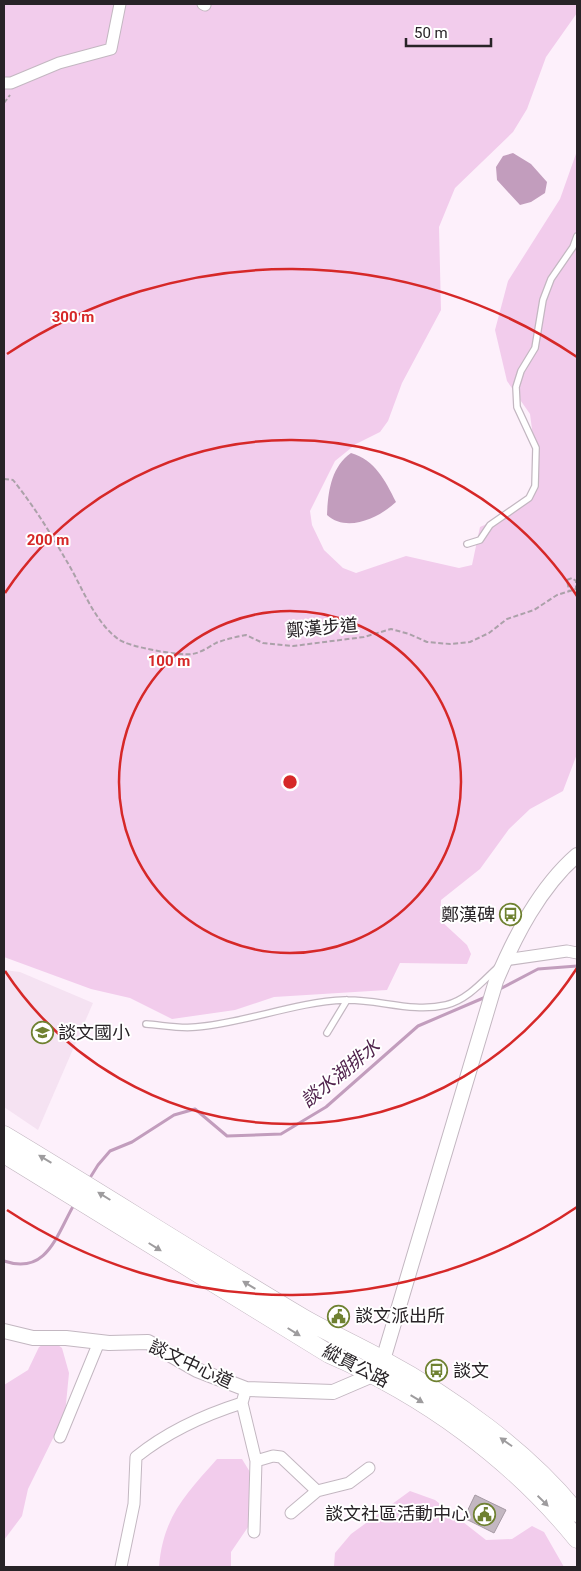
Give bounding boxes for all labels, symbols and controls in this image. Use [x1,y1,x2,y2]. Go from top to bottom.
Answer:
scale bar [406,15,491,47]
text: 50 m [414,24,448,42]
text: 300 m [52,308,94,326]
text: 200 m [27,531,69,549]
street label: 鄭漢步道 [285,614,359,641]
text: 100 m [148,652,190,670]
centre of rings [281,773,299,791]
bus stop icon: 鄭漢碑 [499,903,523,927]
place label: 鄭漢碑 [441,904,495,925]
school or university icon: 談文國小 [30,1021,54,1045]
place label: 談文國小 [58,1022,130,1043]
water label: 談水湖排水 [296,1034,385,1112]
one-way arrow [38,1155,51,1164]
one-way arrow [97,1191,110,1200]
one-way arrow [149,1242,162,1251]
one-way arrow [242,1281,255,1290]
public building icon: 談文派出所 [327,1304,351,1328]
place label: 談文派出所 [355,1305,445,1326]
one-way arrow [287,1328,300,1337]
street label: 談文中心道 [146,1335,236,1392]
street label: 縱貫公路 [319,1340,393,1391]
bus stop icon: 談文 [425,1359,449,1383]
place label: 談文 [453,1360,489,1381]
one-way arrow [410,1394,423,1403]
one-way arrow [499,1437,513,1447]
one-way arrow [537,1495,549,1507]
public building icon: 談文社區活動中心 [473,1502,497,1526]
place label: 談文社區活動中心 [325,1503,469,1524]

